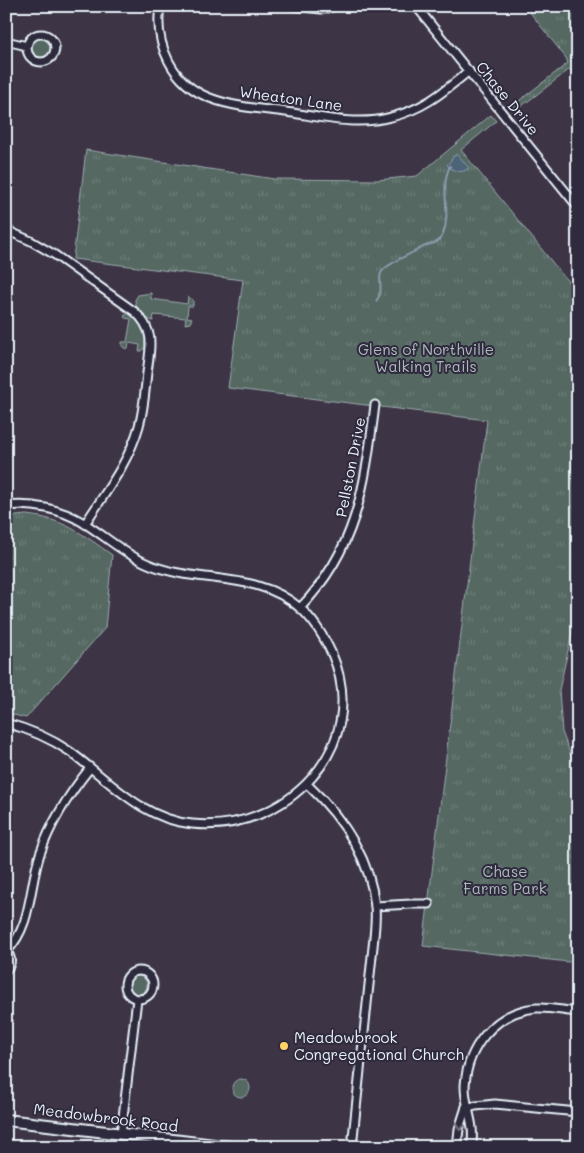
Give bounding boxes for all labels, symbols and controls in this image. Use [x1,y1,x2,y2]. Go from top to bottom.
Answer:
street label: Chase Drive [472,57,544,139]
street label: Wheaton Lane [238,81,344,115]
park label: Glens of Northville Walking Trails [358,339,494,376]
street label: Pellston Drive [330,415,370,519]
park label: Chase Farms Park [463,861,547,898]
place label: Meadowbrook Congregational Church [294,1027,464,1064]
marker: Meadowbrook Congregational Church [278,1040,290,1052]
street label: Meadowbrook Road [33,1098,179,1136]
one-way arrow [456,1122,466,1131]

